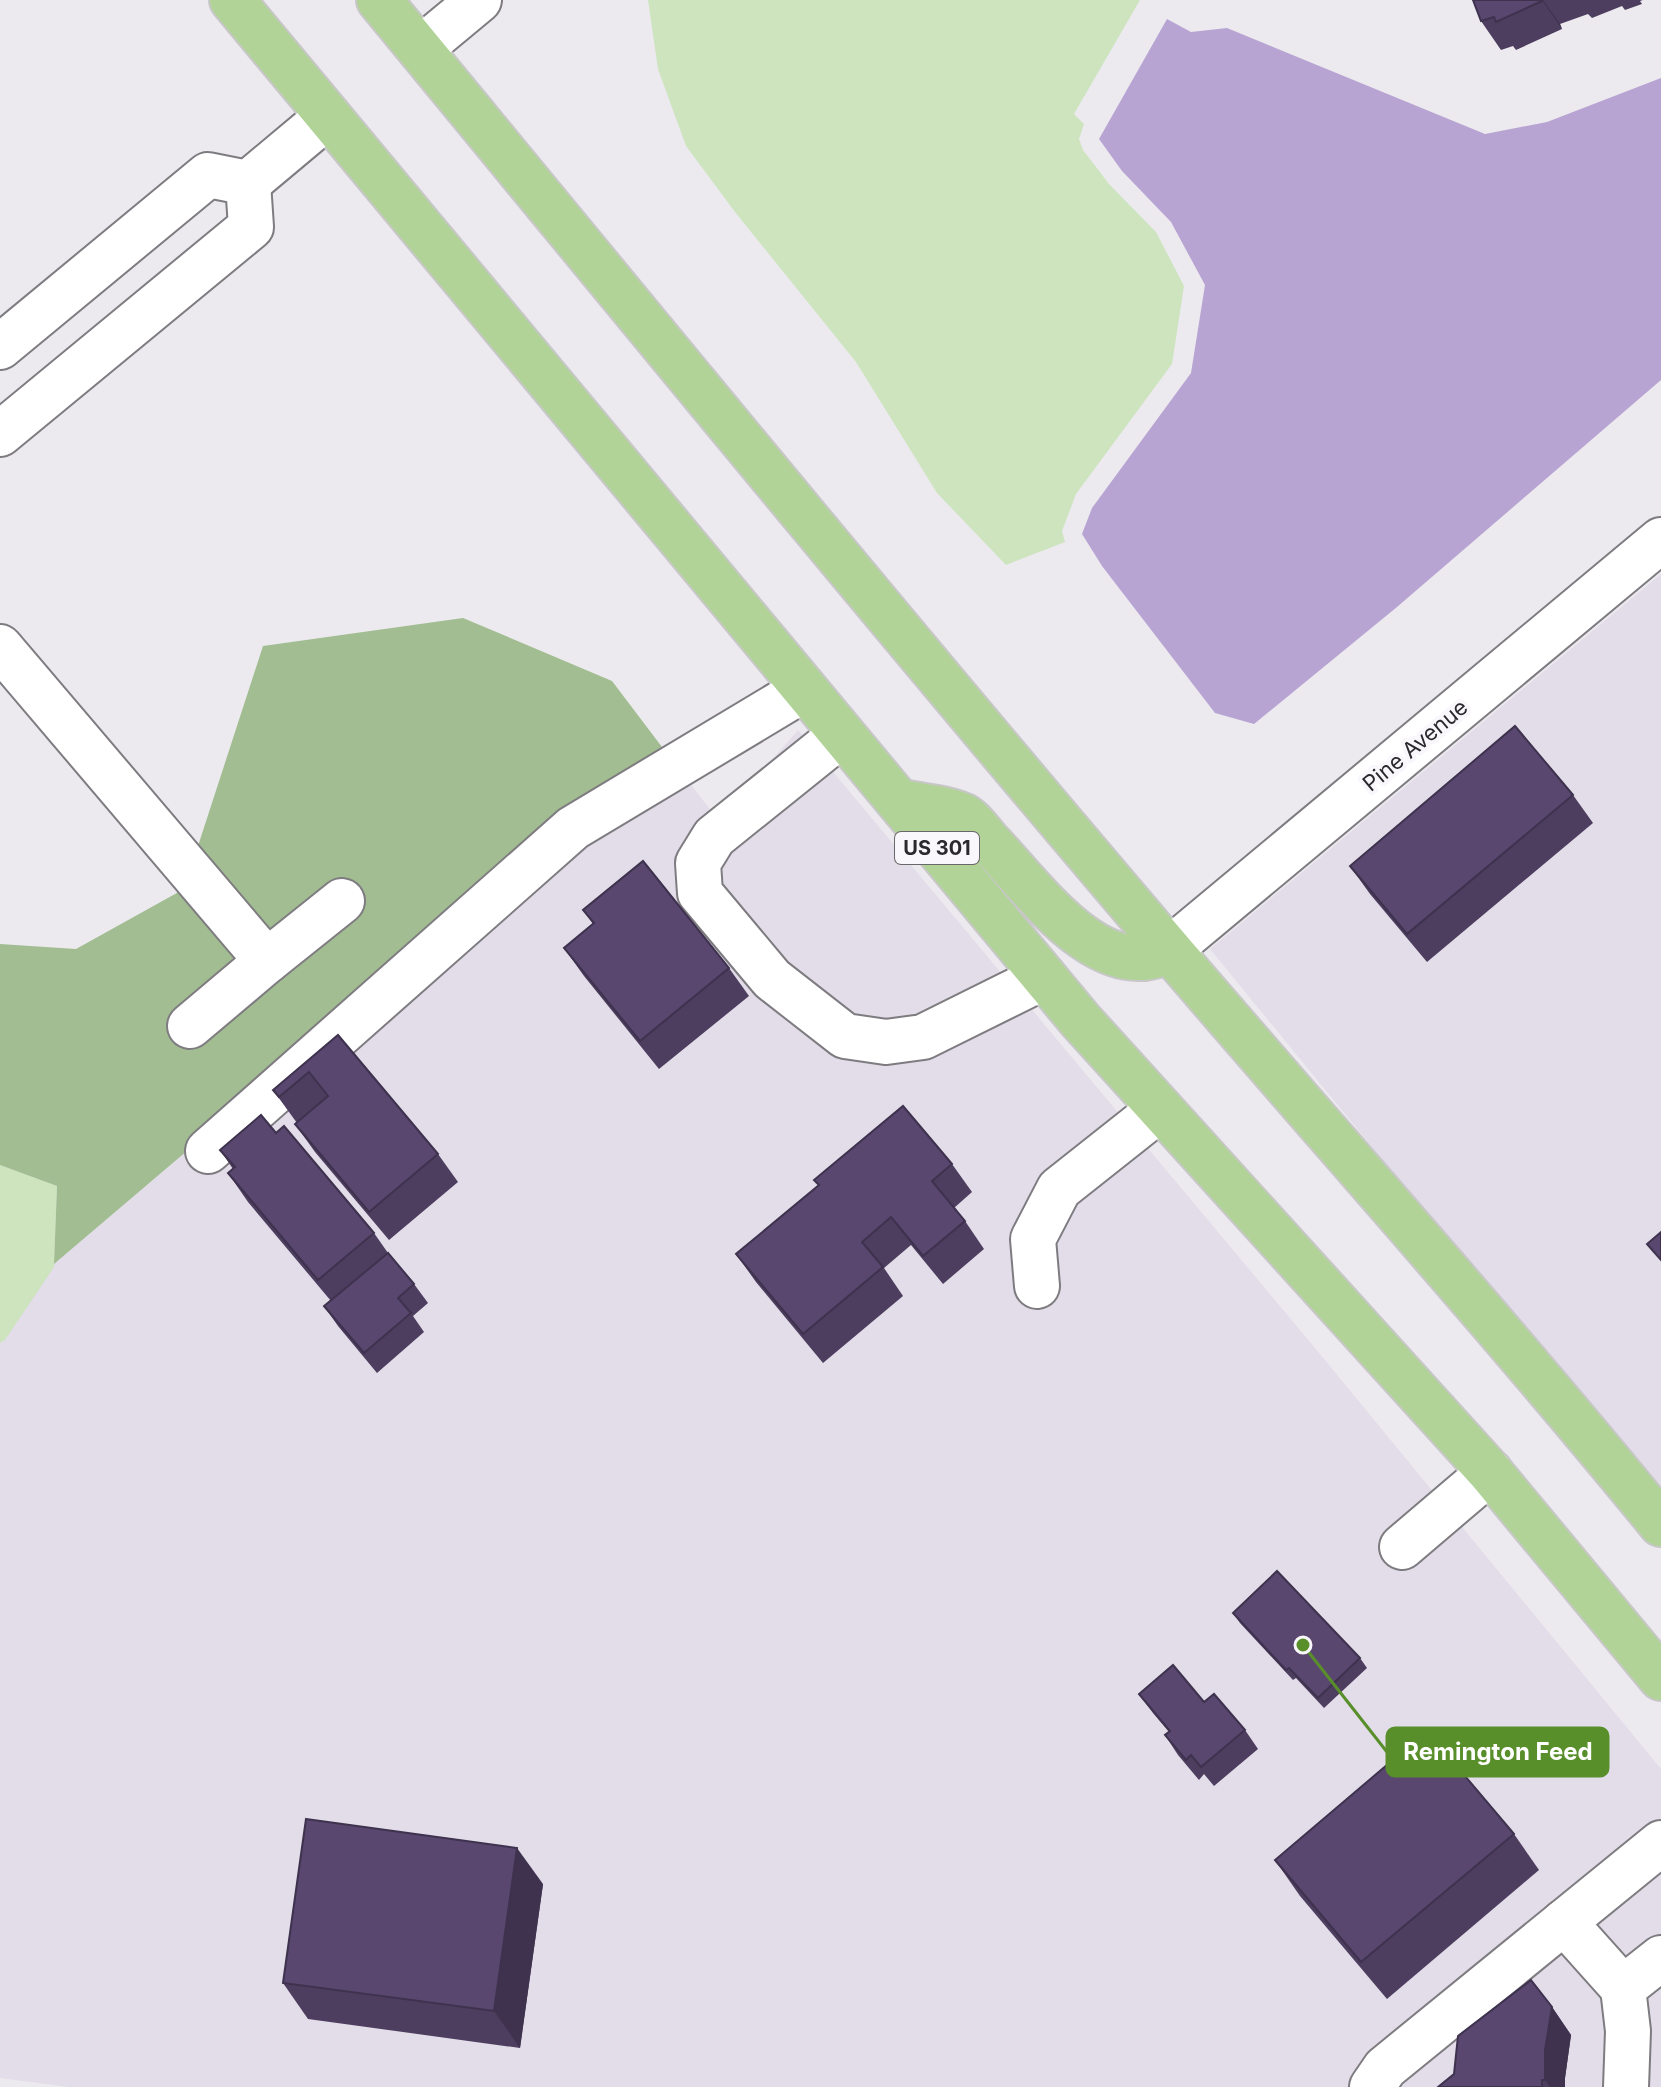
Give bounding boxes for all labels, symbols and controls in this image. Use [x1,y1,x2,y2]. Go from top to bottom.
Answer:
street label: Pine Avenue [1357,694,1473,796]
road number: US 301 [895,832,979,864]
callout: Remington Feed [1387,1728,1608,1776]
text: Remington Feed [1403,1737,1593,1766]

